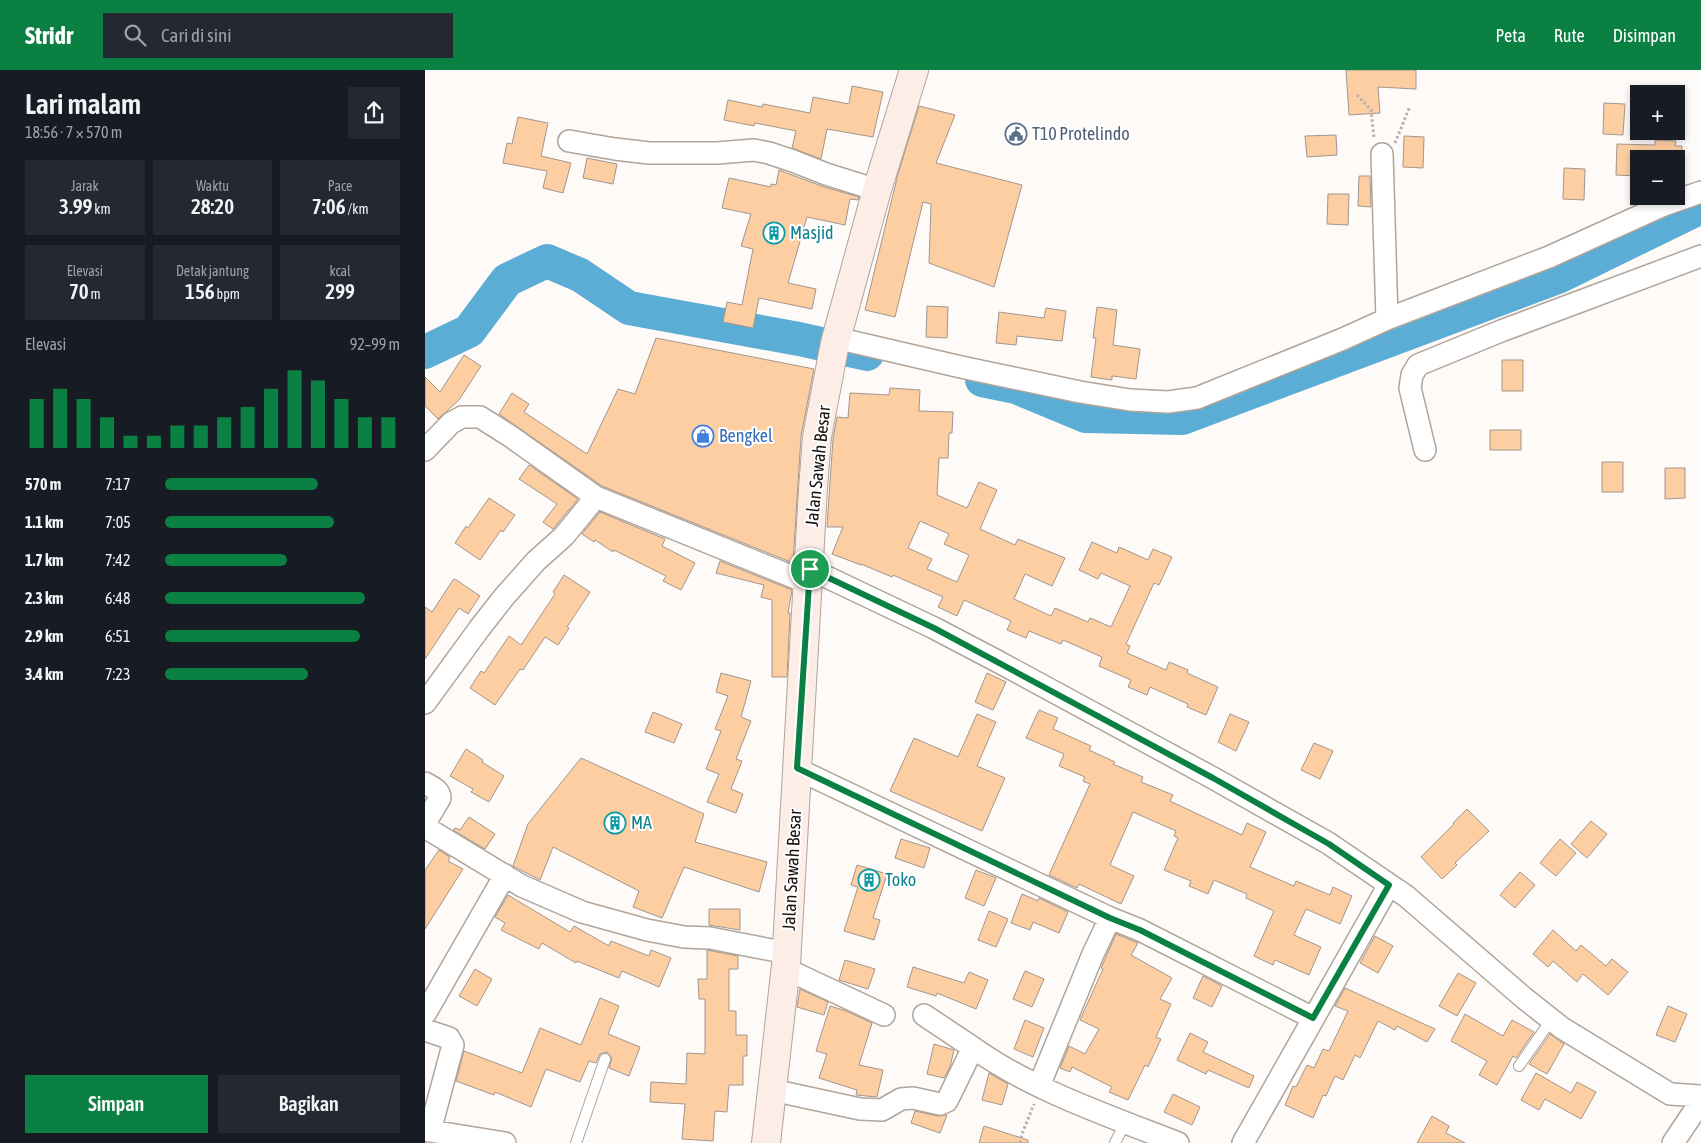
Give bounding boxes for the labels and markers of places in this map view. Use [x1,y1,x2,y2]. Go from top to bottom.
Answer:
public building icon: T10 Protelindo [1004,122,1028,146]
place label: T10 Protelindo [1032,123,1130,144]
building icon: Masjid [762,221,786,245]
place label: Masjid [790,222,834,243]
shop icon: Bengkel [691,424,715,448]
place label: Bengkel [719,425,773,446]
pin [789,548,831,590]
building icon: MA [603,811,627,835]
place label: MA [631,812,652,833]
building icon: Toko [857,868,881,892]
place label: Toko [885,869,916,890]

